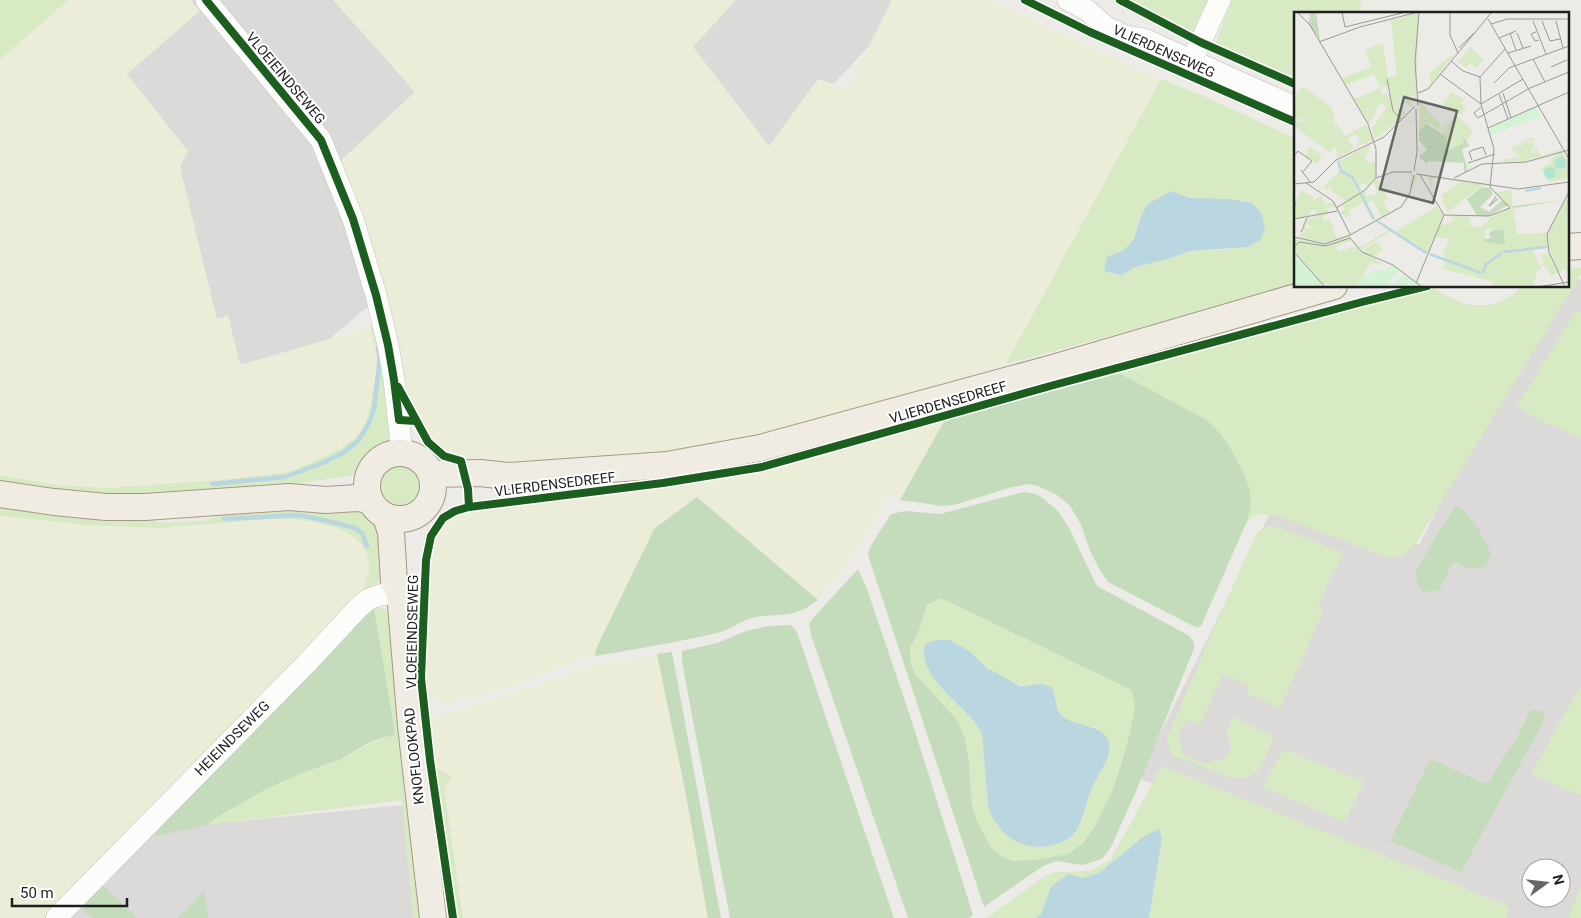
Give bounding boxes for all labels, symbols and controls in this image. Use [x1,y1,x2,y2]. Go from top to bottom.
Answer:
inset map [1294,12,1568,288]
street label: VLIERDENSEWEG [1110,21,1218,81]
street label: VLOEIEINDSEWEG [243,29,329,127]
street label: VLIERDENSEDREEF [887,377,1009,426]
street label: VLIERDENSEDREEF [494,469,617,499]
street label: VLOEIEINDSEWEG [403,575,421,689]
street label: HEIEINDSEWEG [191,697,273,779]
street label: KNOFLOOKPAD [401,707,427,805]
north arrow [1521,858,1571,908]
text: N [1550,873,1568,886]
scale bar [12,876,128,908]
text: 50 m [20,884,54,902]

